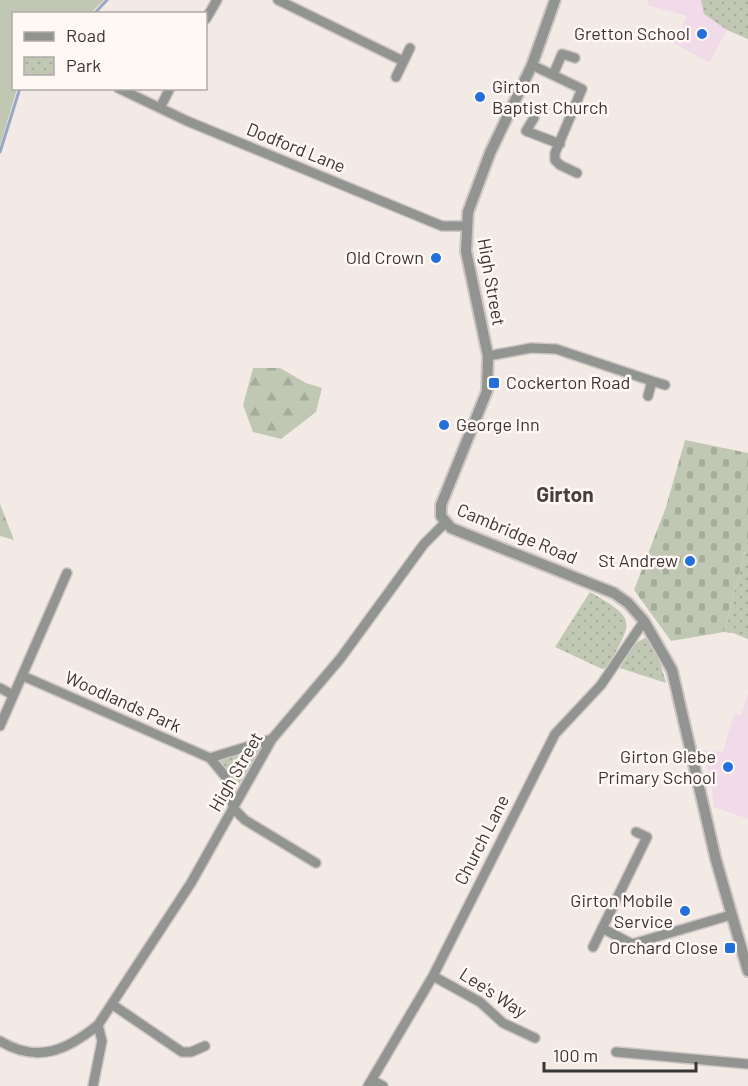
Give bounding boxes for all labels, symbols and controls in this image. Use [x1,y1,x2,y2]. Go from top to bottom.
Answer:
legend [12,12,207,90]
place label: Gretton School [574,22,690,44]
text: Road [66,24,106,46]
marker: Gretton School [695,27,709,41]
text: Park [66,54,101,76]
place label: Girton Baptist Church [492,75,608,118]
marker: Girton Baptist Church [473,90,487,104]
street label: Dodford Lane [244,117,349,177]
street label: High Street [473,236,510,327]
place label: Old Crown [346,246,424,268]
marker: Old Crown [429,251,443,265]
place label: Cockerton Road [506,371,630,393]
marker: Cockerton Road [487,376,501,390]
place label: George Inn [456,413,540,435]
marker: George Inn [437,418,451,432]
district label: Girton [536,481,594,506]
street label: Cambridge Road [454,498,581,568]
place label: St Andrew [598,549,678,571]
marker: St Andrew [683,554,697,568]
street label: Woodlands Park [62,666,185,737]
street label: High Street [203,728,267,815]
place label: Girton Glebe Primary School [598,745,716,788]
marker: Girton Glebe Primary School [721,760,735,774]
street label: Church Lane [449,791,513,888]
place label: Girton Mobile Service [570,889,673,932]
marker: Girton Mobile Service [678,904,692,918]
place label: Orchard Close [609,936,718,958]
marker: Orchard Close [723,941,737,955]
street label: Lee's Way [456,962,531,1022]
scale bar [544,1035,696,1073]
text: 100 m [553,1044,598,1066]

